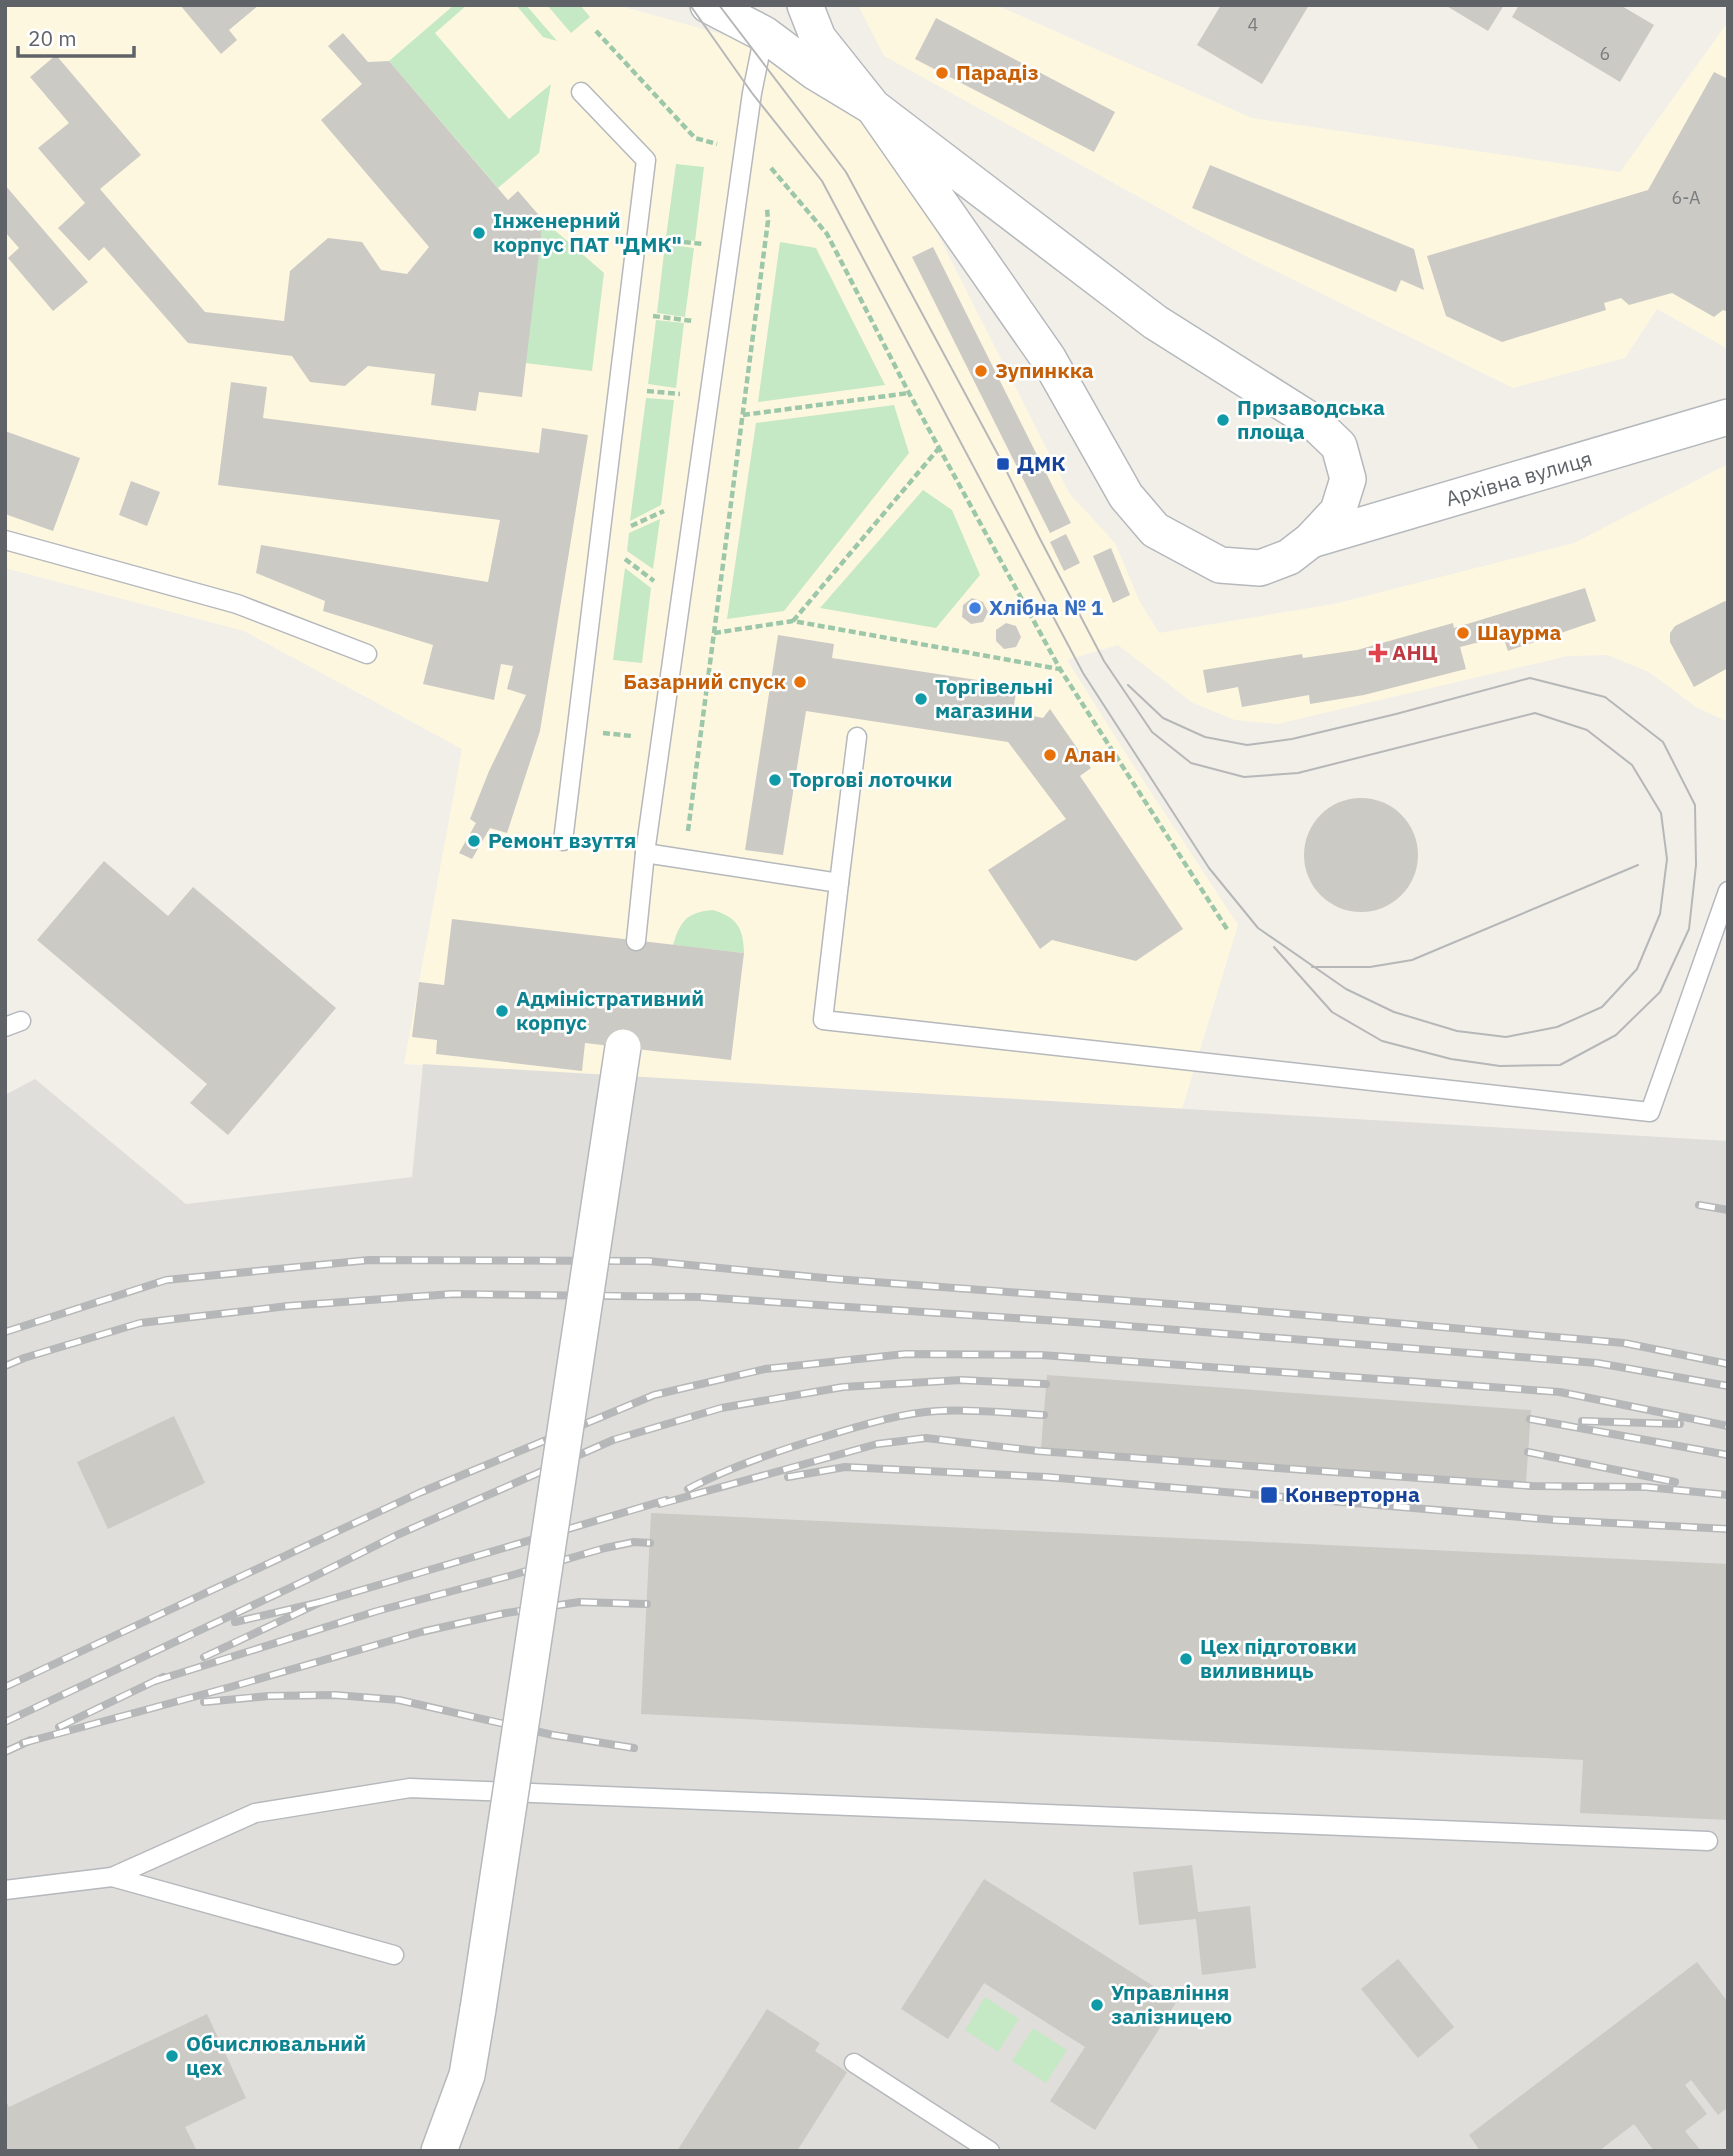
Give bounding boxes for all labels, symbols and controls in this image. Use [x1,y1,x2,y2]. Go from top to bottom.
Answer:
house number: 4 [1248,13,1259,36]
scale bar [18,14,133,58]
text: 20 m [28,24,77,52]
house number: 6 [1600,42,1610,65]
place label: Парадіз [956,58,1039,86]
marker: Парадіз [934,65,950,81]
house number: 6-А [1671,186,1701,209]
place label: Інженерний корпус ПАТ "ДМК" [493,206,682,258]
marker: Інженерний корпус ПАТ "ДМК" [471,225,487,241]
place label: Зупинкка [995,356,1094,384]
marker: Зупинкка [973,363,989,379]
place label: Призаводська площа [1237,393,1385,445]
marker: Призаводська площа [1215,412,1231,428]
street label: Архівна вулиця [1442,444,1595,512]
place label: ДМК [1017,449,1066,477]
marker: ДМК [995,456,1011,472]
place label: Хлібна № 1 [989,593,1104,621]
marker: Хлібна № 1 [967,600,983,616]
place label: Шаурма [1477,618,1562,646]
marker: Шаурма [1455,625,1471,641]
place label: АНЦ [1392,638,1438,666]
marker: АНЦ [1370,645,1386,661]
place label: Базарний спуск [623,667,786,695]
place label: Торгівельні магазини [935,672,1053,724]
marker: Базарний спуск [792,674,808,690]
marker: Торгівельні магазини [913,691,929,707]
place label: Алан [1064,740,1116,768]
marker: Алан [1042,747,1058,763]
place label: Торгові лоточки [789,765,952,793]
marker: Торгові лоточки [767,772,783,788]
place label: Ремонт взуття [488,826,636,854]
marker: Ремонт взуття [466,833,482,849]
place label: Адміністративний корпус [516,984,704,1036]
marker: Адміністративний корпус [494,1003,510,1019]
place label: Конверторна [1285,1480,1420,1508]
marker: Конверторна [1259,1485,1279,1505]
place label: Цех підготовки виливниць [1200,1632,1357,1684]
marker: Цех підготовки виливниць [1178,1651,1194,1667]
place label: Управління залізницею [1111,1978,1232,2030]
marker: Управління залізницею [1089,1997,1105,2013]
place label: Обчислювальний цех [186,2029,366,2081]
marker: Обчислювальний цех [164,2048,180,2064]

